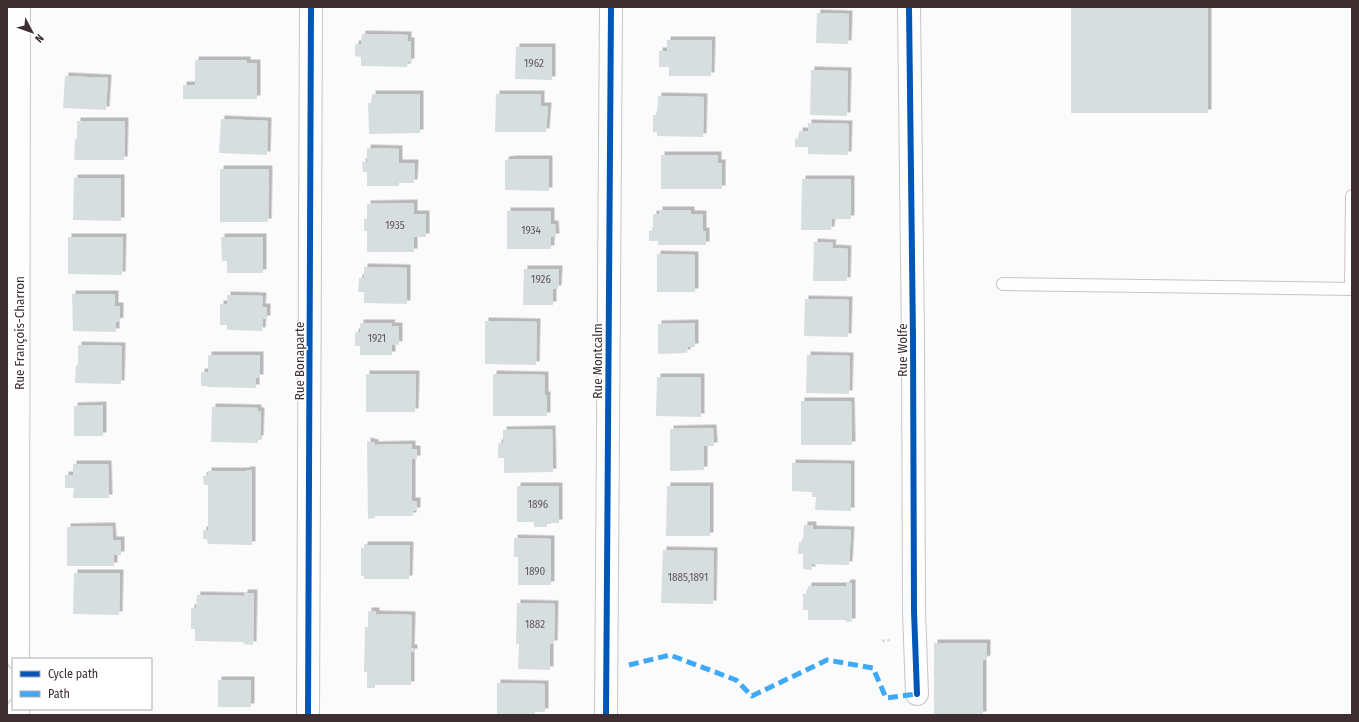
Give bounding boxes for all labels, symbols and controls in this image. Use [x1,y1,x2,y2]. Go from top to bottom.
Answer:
north arrow [12,12,52,52]
text: N [32,31,46,45]
house number: 1962 [524,57,544,70]
house number: 1935 [385,219,405,232]
house number: 1934 [521,224,541,237]
house number: 1926 [531,273,551,286]
street label: Rue François-Charron [12,276,27,390]
street label: Rue Bonaparte [292,322,307,400]
street label: Rue Montcalm [590,323,605,399]
street label: Rue Wolfe [895,323,910,377]
house number: 1921 [368,332,386,345]
house number: 1896 [528,498,549,511]
house number: 1890 [525,565,546,578]
house number: 1885,1891 [668,571,708,584]
house number: 1882 [525,618,545,631]
legend [12,658,152,710]
text: Cycle path [48,667,98,681]
text: Path [48,687,70,701]

